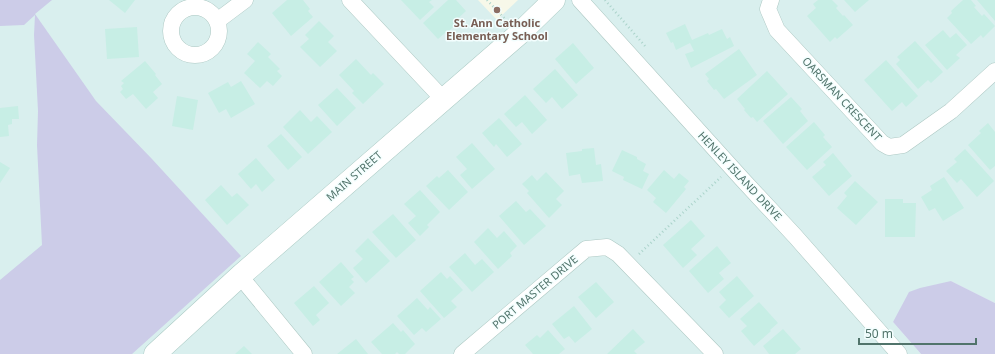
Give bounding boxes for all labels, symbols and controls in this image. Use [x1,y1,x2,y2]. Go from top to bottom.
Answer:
marker: St. Ann Catholic Elementary School [492,5,502,15]
place label: St. Ann Catholic Elementary School [446,15,548,43]
street label: OARSMAN CRESCENT [799,53,885,144]
street label: HENLEY ISLAND DRIVE [695,128,786,223]
street label: MAIN STREET [323,147,385,204]
street label: PORT MASTER DRIVE [489,251,581,332]
scale bar [859,320,976,346]
text: 50 m [865,325,893,342]

